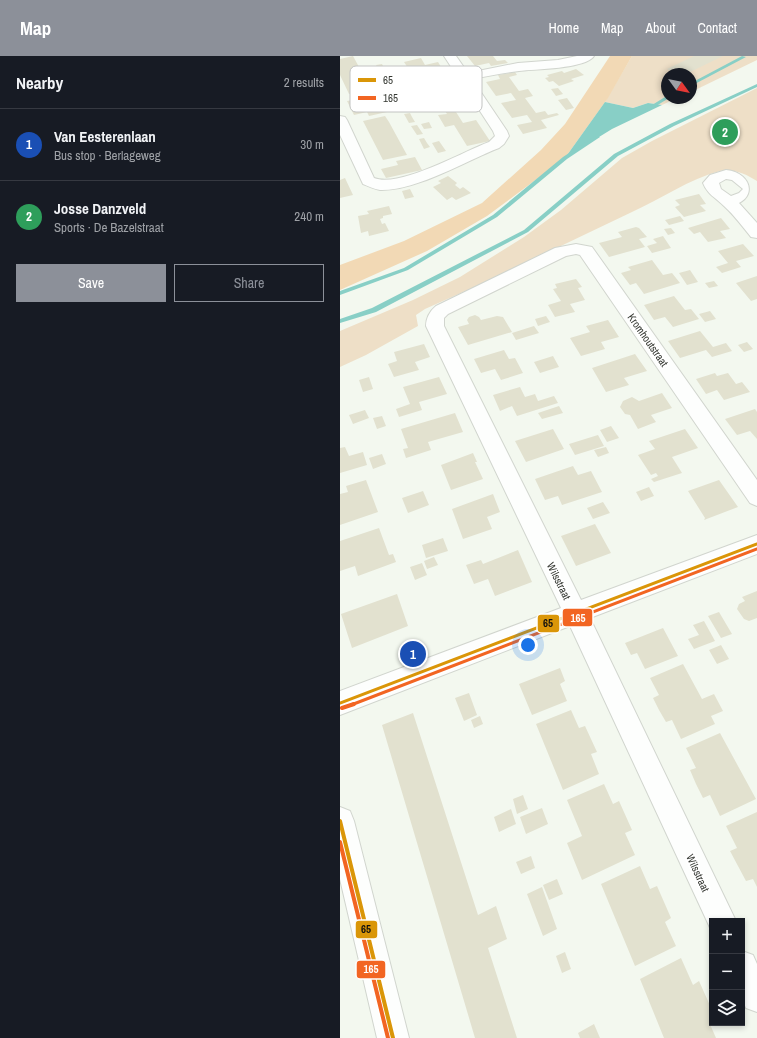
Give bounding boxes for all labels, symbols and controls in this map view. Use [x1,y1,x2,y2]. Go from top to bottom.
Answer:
text: Map [20,15,51,41]
text: Home [548,19,579,37]
text: Map [601,19,623,37]
text: About [645,19,675,37]
text: Contact [697,19,737,37]
legend [350,66,482,112]
north arrow [661,68,697,104]
text: Nearby [16,71,63,94]
text: 65 [383,73,393,87]
text: 2 results [284,74,324,91]
text: 165 [383,91,398,105]
pin: 2 [712,117,738,147]
text: Van Eesterenlaan [54,126,156,147]
text: 1 [26,136,32,153]
text: 30 m [300,136,324,153]
text: Bus stop · Berlageweg [54,147,161,164]
text: Josse Danzveld [54,198,146,219]
text: 2 [26,208,32,225]
text: 240 m [294,208,324,225]
text: Sports · De Bazelstraat [54,219,164,236]
button: Save [16,264,166,302]
button: Share [174,264,324,302]
street label: Kromhoutstraat [625,311,672,370]
street label: Wilsstraat [544,560,574,603]
line badge: 165 [562,608,593,627]
text: 165 [570,611,586,625]
line badge: 65 [537,614,560,633]
text: 65 [543,616,553,630]
your location [518,635,538,655]
pin: 1 [400,639,426,669]
street label: Wilsstraat [683,852,713,895]
map controls [709,918,745,1026]
button: + [709,918,745,954]
line badge: 65 [355,920,378,939]
text: 65 [361,922,371,936]
button: − [709,954,745,990]
line badge: 165 [356,960,386,979]
text: 165 [363,962,379,976]
button: layers [709,990,745,1026]

